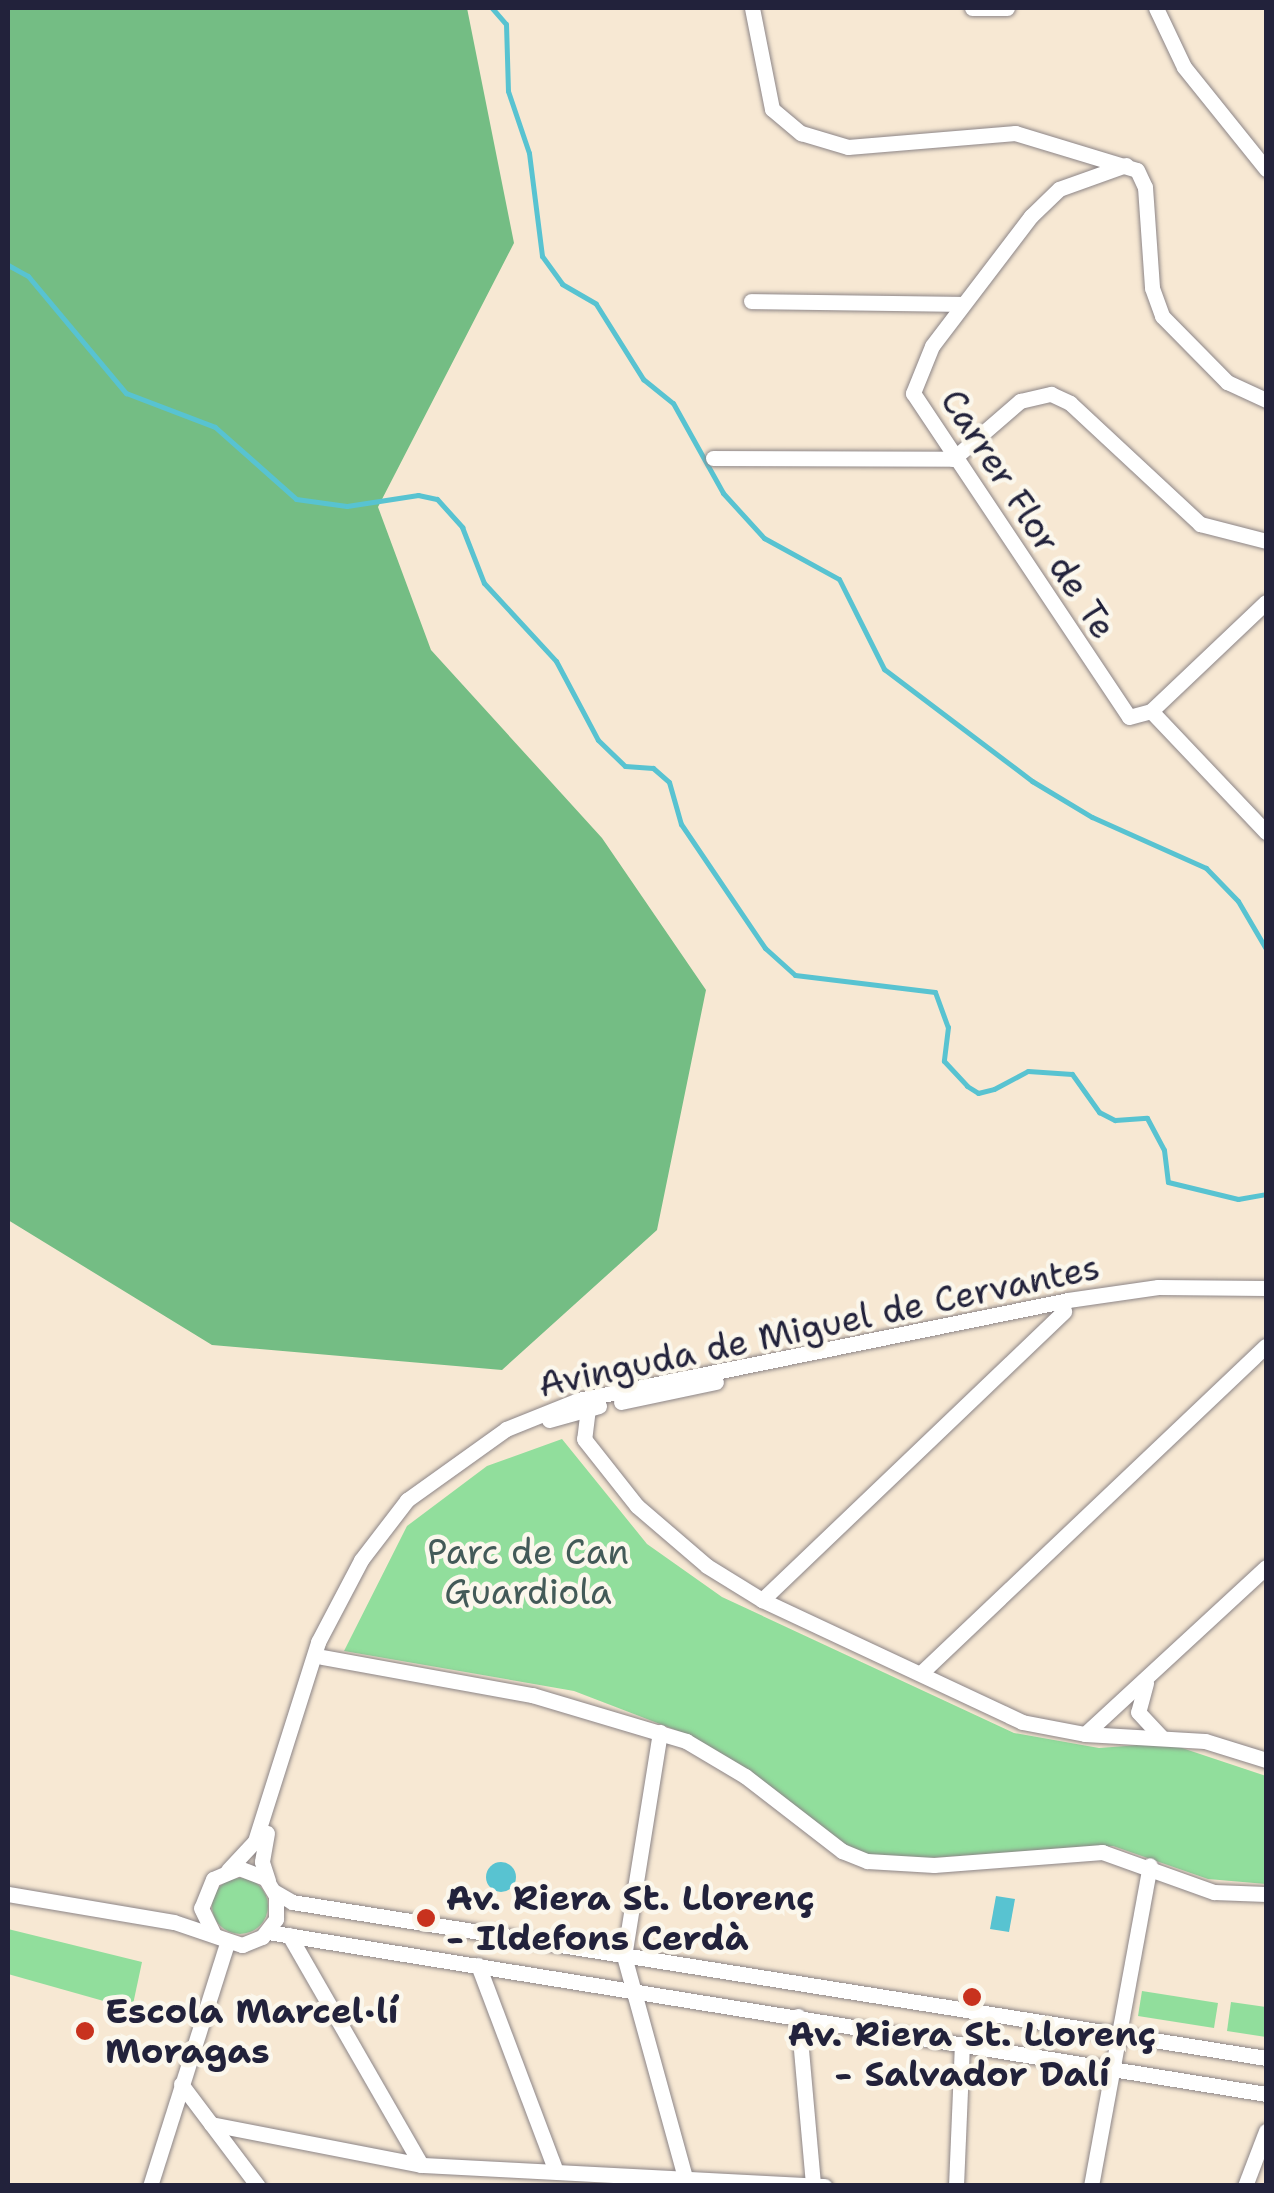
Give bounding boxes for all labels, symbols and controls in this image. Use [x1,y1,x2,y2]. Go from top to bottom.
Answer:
street label: Carrer Flor de Te [932,381,1124,647]
street label: Avinguda de Miguel de Cervantes [535,1246,1103,1406]
park label: Parc de Can Guardiola [427,1531,629,1613]
place label: Av. Riera St. Llorenç - Ildefons Cerdà [446,1877,815,1959]
marker: Av. Riera St. Llorenç - Ildefons Cerdà [415,1907,437,1929]
marker: Av. Riera St. Llorenç - Salvador Dalí [961,1986,983,2008]
place label: Escola Marcel·lí Moragas [105,1990,399,2072]
place label: Av. Riera St. Llorenç - Salvador Dalí [788,2013,1156,2095]
marker: Escola Marcel·lí Moragas [74,2020,96,2042]

